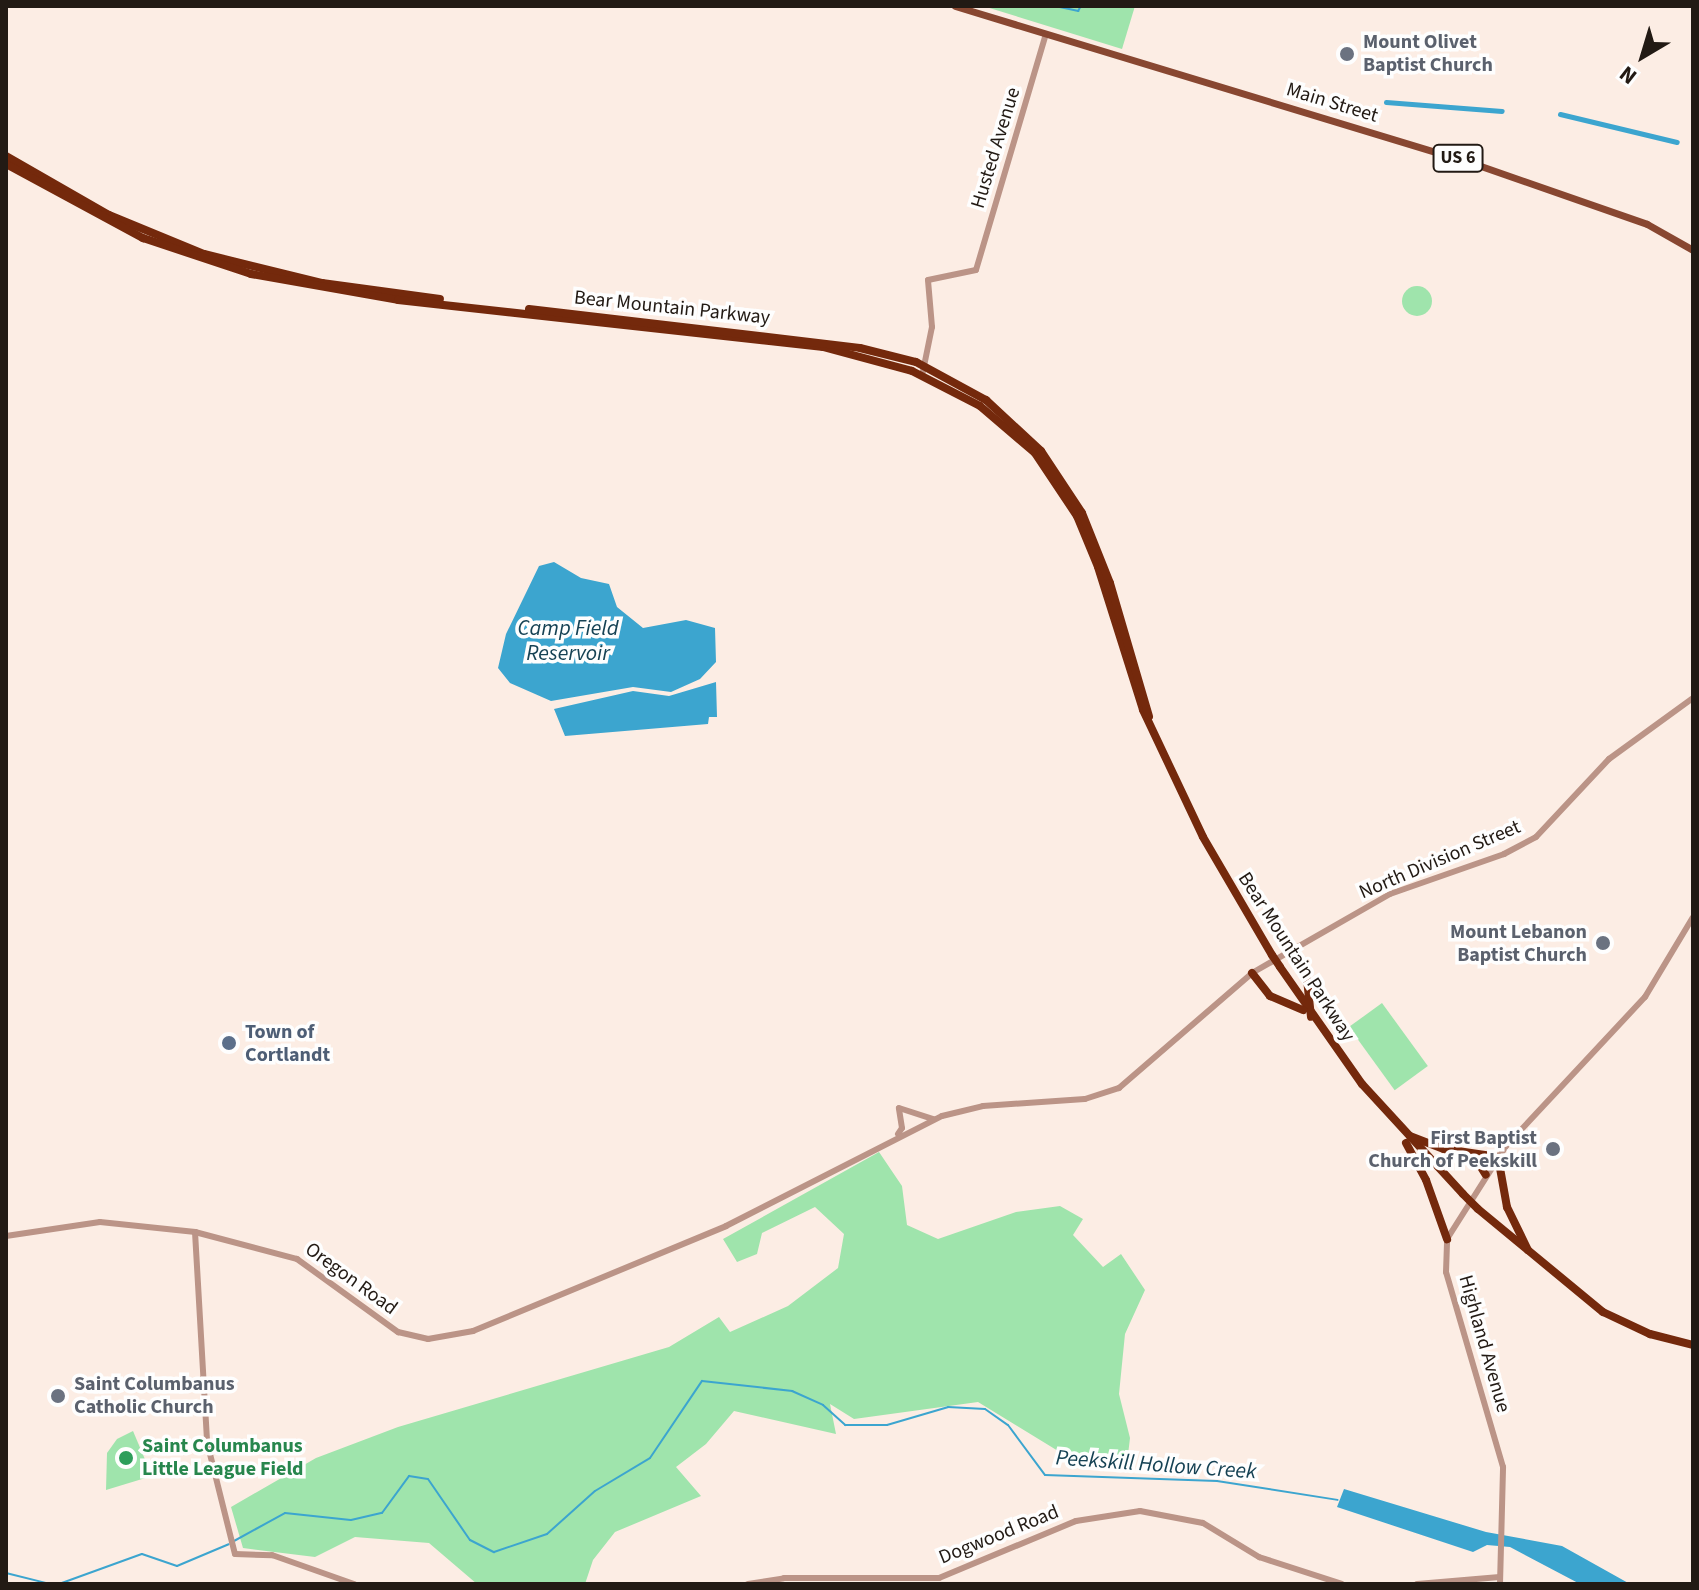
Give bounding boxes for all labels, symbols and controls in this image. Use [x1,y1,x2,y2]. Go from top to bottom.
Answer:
north arrow [1603,16,1683,96]
place label: Mount Olivet Baptist Church [1363,30,1493,77]
marker: Mount Olivet Baptist Church [1338,45,1356,63]
text: N [1613,58,1644,92]
street label: Main Street [1283,78,1381,128]
street label: Husted Avenue [966,85,1026,211]
road number: US 6 [1432,144,1484,172]
street label: Bear Mountain Parkway [573,286,771,330]
water label: Camp Field Reservoir [517,615,619,666]
street label: North Division Street [1356,815,1524,905]
street label: Bear Mountain Parkway [1232,868,1360,1046]
place label: Mount Lebanon Baptist Church [1450,920,1587,967]
marker: Mount Lebanon Baptist Church [1594,934,1612,952]
place label: Town of Cortlandt [245,1020,330,1067]
marker: Town of Cortlandt [220,1034,238,1052]
place label: First Baptist Church of Peekskill [1368,1126,1537,1173]
marker: First Baptist Church of Peekskill [1544,1140,1562,1158]
street label: Oregon Road [300,1237,402,1321]
street label: Highland Avenue [1453,1273,1515,1415]
place label: Saint Columbanus Catholic Church [74,1372,235,1419]
marker: Saint Columbanus Catholic Church [49,1387,67,1405]
place label: Saint Columbanus Little League Field [142,1434,304,1481]
water label: Peekskill Hollow Creek [1055,1445,1257,1485]
marker: Saint Columbanus Little League Field [117,1449,135,1467]
street label: Dogwood Road [936,1500,1062,1570]

